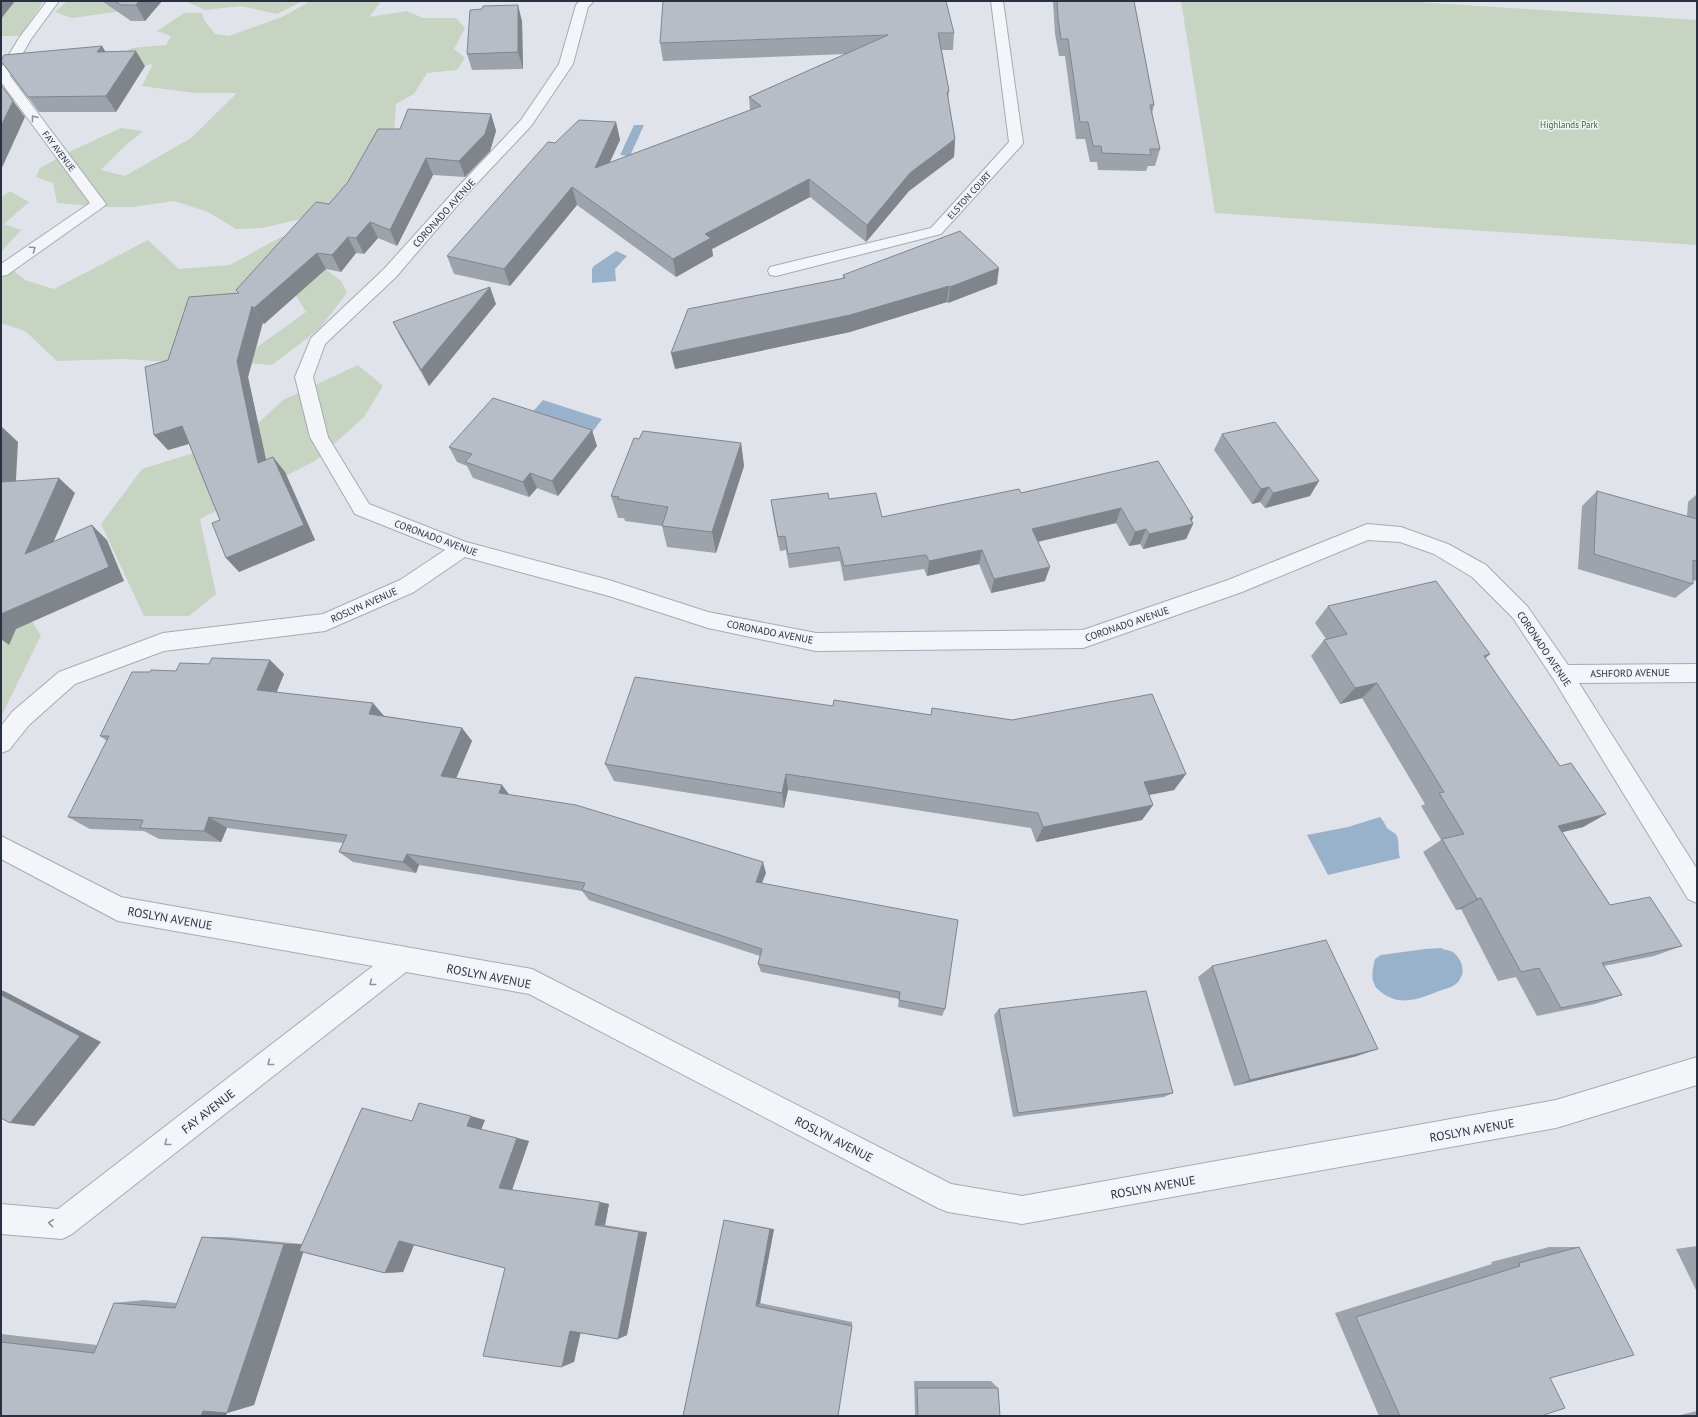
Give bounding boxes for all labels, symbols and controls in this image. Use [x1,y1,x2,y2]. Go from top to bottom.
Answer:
one-way arrow [32,115,39,122]
park label: Highlands Park [1540,119,1599,130]
street label: FAY AVENUE [40,129,78,174]
street label: ELSTON COURT [945,169,993,221]
street label: CORONADO AVENUE [410,176,478,250]
one-way arrow [29,246,36,254]
street label: CORONADO AVENUE [392,517,480,559]
street label: ROSLYN AVENUE [329,585,399,625]
street label: CORONADO AVENUE [1083,604,1171,644]
street label: CORONADO AVENUE [1514,609,1574,689]
street label: CORONADO AVENUE [726,617,814,647]
street label: ASHFORD AVENUE [1590,666,1670,680]
street label: ROSLYN AVENUE [126,903,214,933]
street label: ROSLYN AVENUE [445,960,533,992]
one-way arrow [370,978,377,985]
one-way arrow [267,1058,274,1065]
street label: FAY AVENUE [178,1085,238,1137]
street label: ROSLYN AVENUE [792,1113,876,1165]
street label: ROSLYN AVENUE [1428,1115,1516,1145]
one-way arrow [165,1138,172,1145]
street label: ROSLYN AVENUE [1109,1172,1197,1202]
one-way arrow [48,1219,54,1228]

